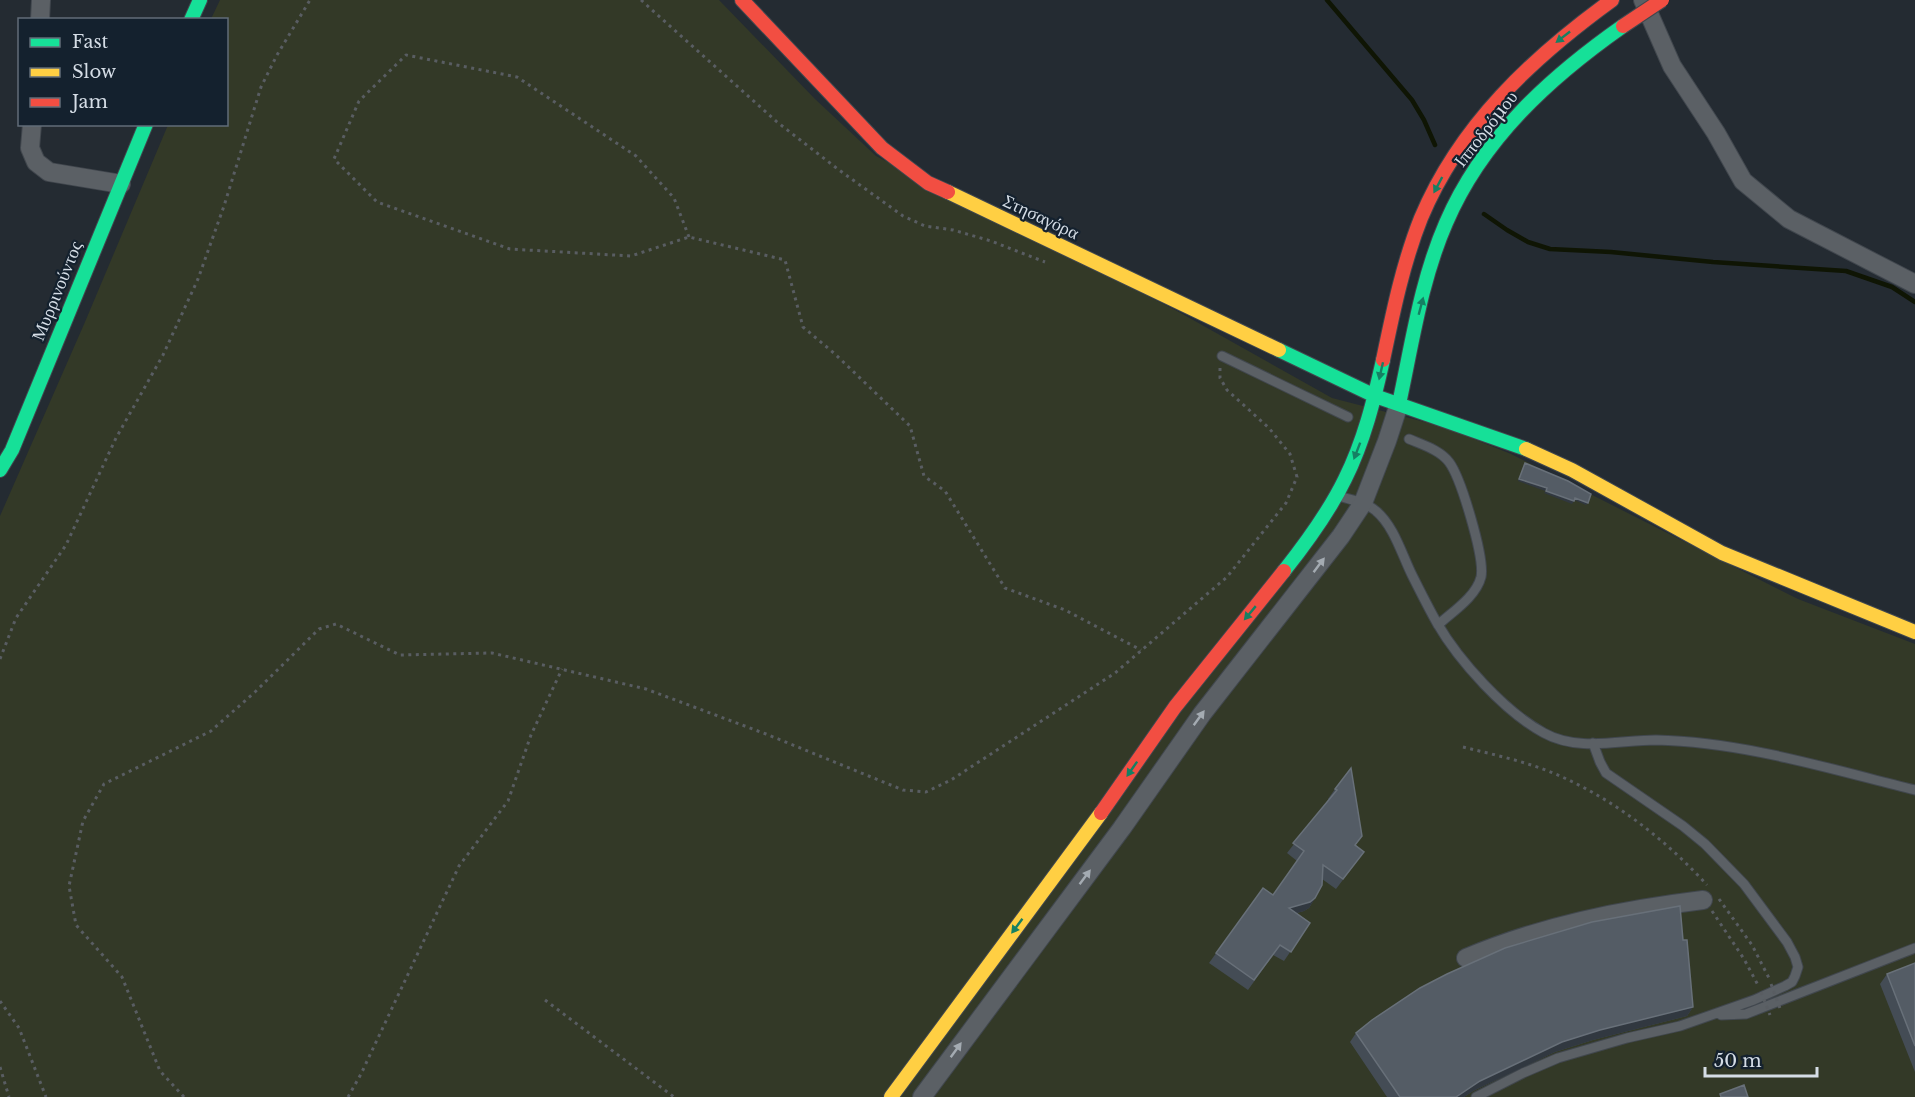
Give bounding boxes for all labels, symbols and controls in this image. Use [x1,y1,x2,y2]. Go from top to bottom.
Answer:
legend [18,18,228,126]
text: Fast [72,31,109,53]
one-way arrow [1555,31,1570,43]
text: Slow [72,61,117,83]
street label: Ιπποδρόμου [1449,86,1523,171]
text: Jam [70,91,108,113]
one-way arrow [1433,177,1443,194]
street label: Στησαγόρα [1000,190,1083,244]
street label: Μυρρινούντος [27,238,87,344]
one-way arrow [1417,297,1426,315]
one-way arrow [1375,362,1385,380]
one-way arrow [1351,442,1361,460]
one-way arrow [1313,557,1325,572]
one-way arrow [1245,606,1257,621]
one-way arrow [1193,711,1205,727]
one-way arrow [1126,760,1138,776]
one-way arrow [1079,869,1091,884]
one-way arrow [1011,917,1023,933]
scale bar [1705,1040,1818,1078]
one-way arrow [950,1042,962,1057]
text: 50 m [1714,1050,1762,1072]

